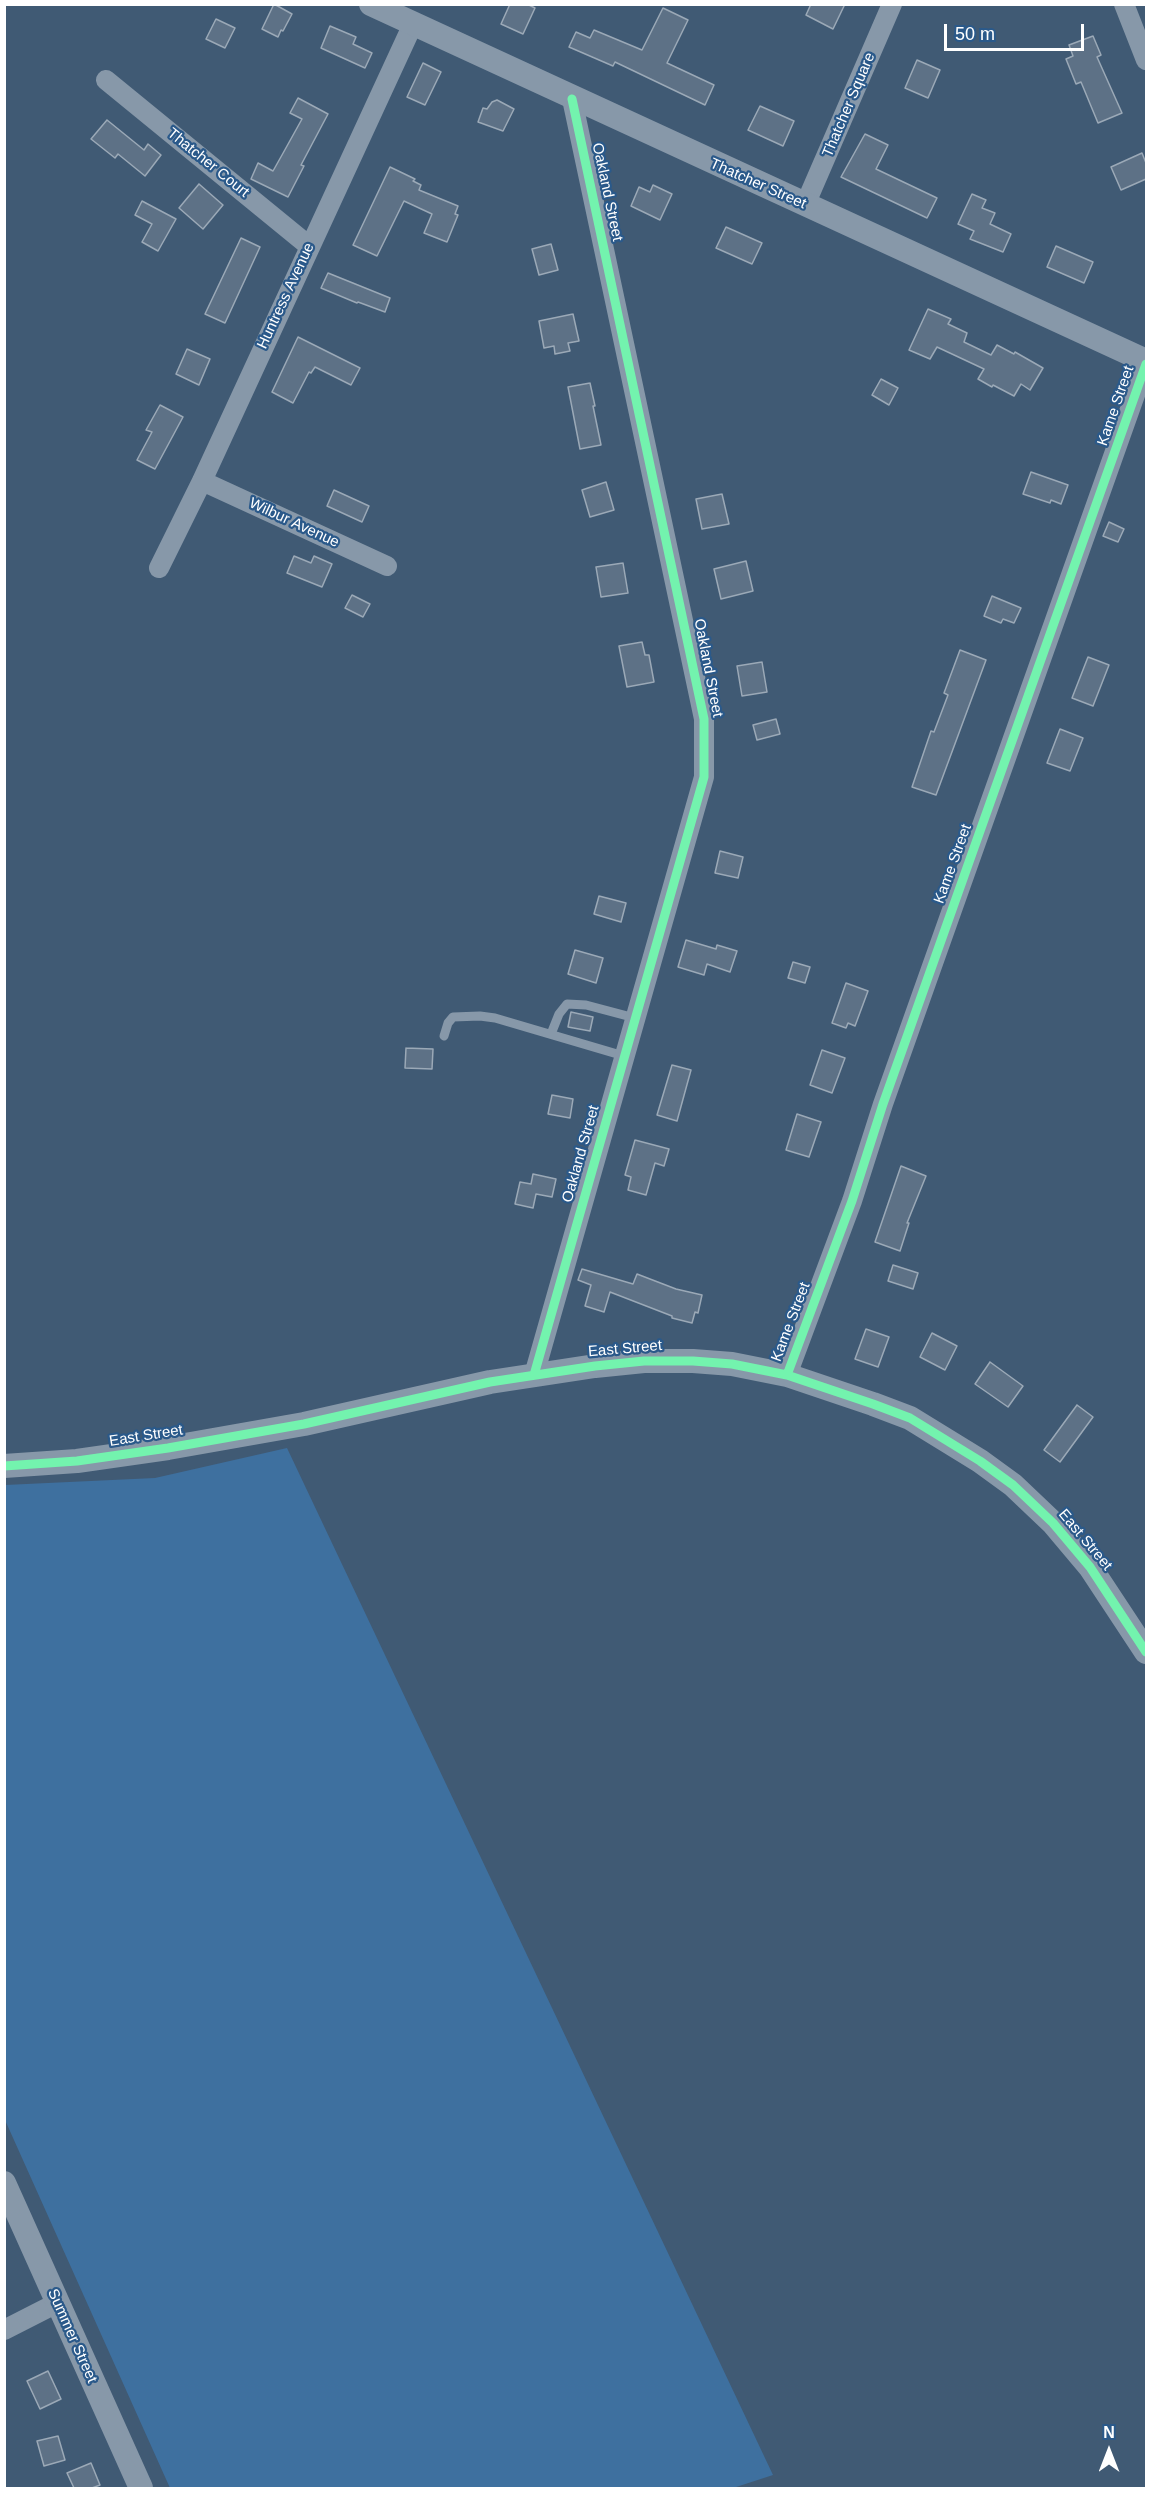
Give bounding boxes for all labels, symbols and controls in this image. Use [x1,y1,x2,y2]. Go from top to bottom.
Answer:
scale bar [947,12,1086,50]
text: 50 m [955,24,995,44]
street label: Thatcher Square [819,50,879,160]
street label: Thatcher Court [163,125,253,201]
street label: Oakland Street [588,141,626,243]
street label: Thatcher Street [707,155,809,213]
street label: Huntress Avenue [254,240,318,352]
street label: Kame Street [1094,364,1138,448]
street label: Wilbur Avenue [246,494,342,552]
street label: Oakland Street [690,617,726,719]
street label: Kame Street [930,822,976,906]
street label: Oakland Street [559,1103,603,1205]
street label: Kame Street [768,1280,814,1364]
street label: East Street [587,1337,663,1361]
street label: East Street [108,1421,184,1451]
street label: East Street [1054,1506,1116,1574]
street label: Summer Street [43,2286,101,2386]
north arrow [1079,2421,1139,2481]
text: N [1103,2424,1115,2441]

